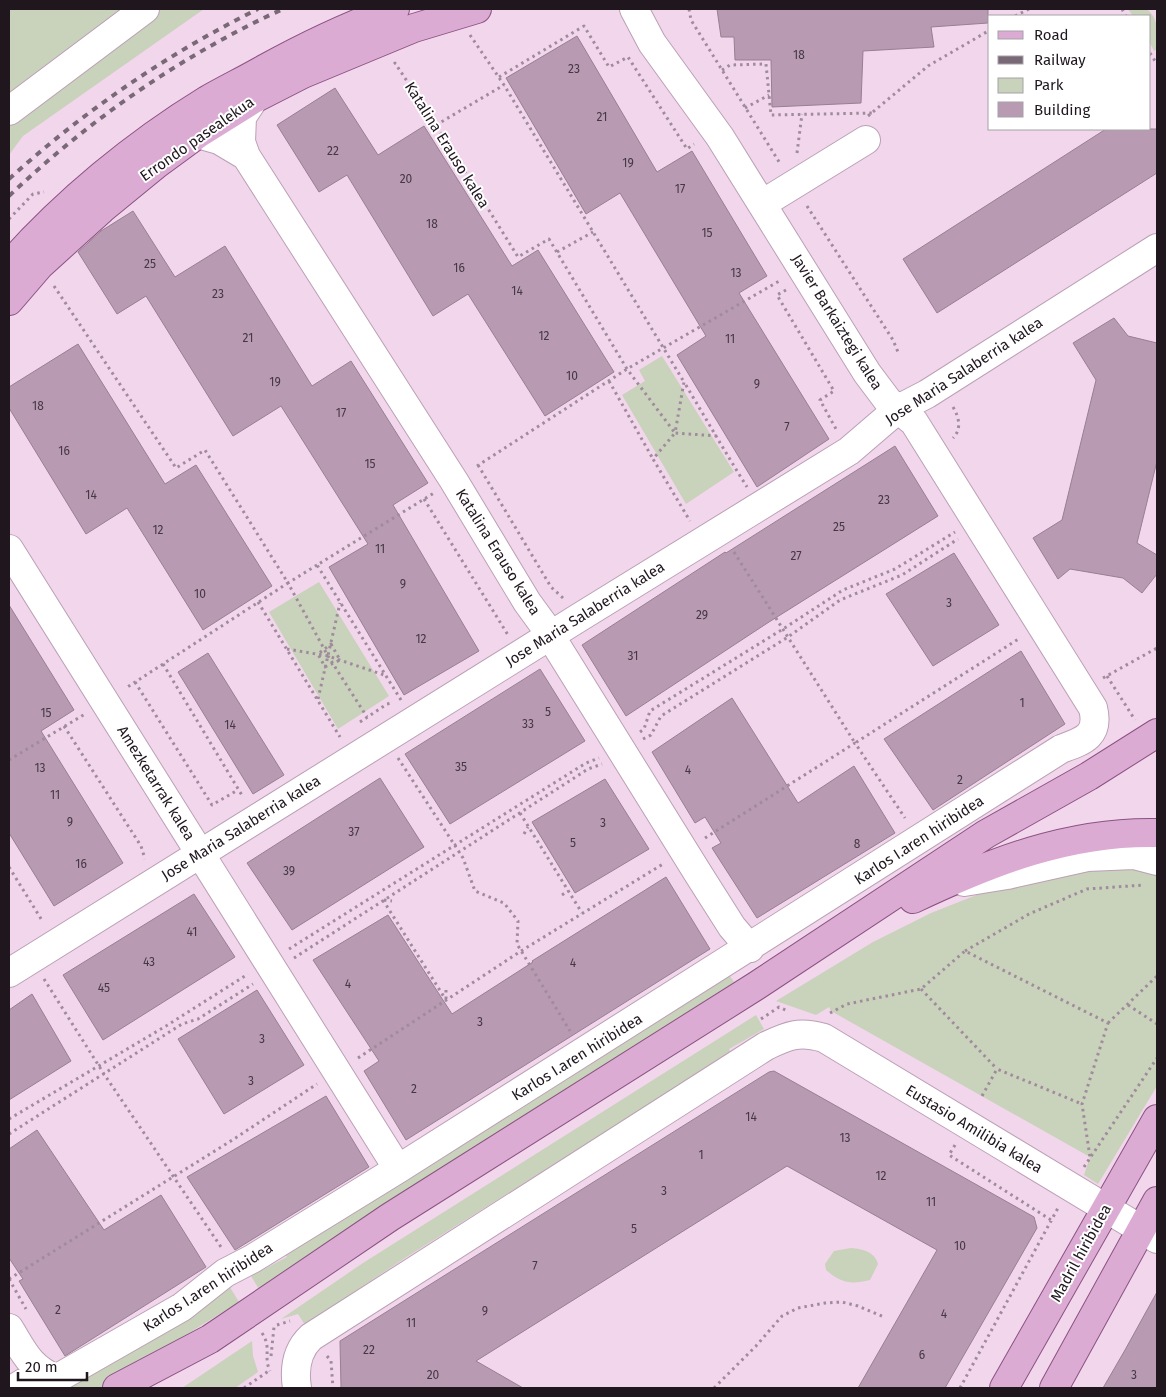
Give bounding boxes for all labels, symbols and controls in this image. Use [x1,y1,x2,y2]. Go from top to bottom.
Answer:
legend [988,15,1151,130]
text: Road [1034,26,1069,44]
house number: 18 [793,48,805,62]
text: Railway [1034,51,1086,69]
house number: 23 [568,62,580,76]
text: Park [1034,76,1064,94]
street label: Katalina Erauso kalea [401,79,493,211]
street label: Errondo pasealekua [137,93,257,185]
text: Building [1034,101,1090,119]
house number: 21 [597,110,607,124]
house number: 22 [327,144,339,158]
house number: 19 [622,156,634,170]
house number: 20 [400,172,413,186]
house number: 17 [675,182,685,196]
house number: 18 [426,217,438,231]
house number: 15 [701,226,713,240]
street label: Javier Barkaiztegi kalea [788,251,886,393]
house number: 25 [144,257,156,271]
house number: 16 [453,261,465,275]
house number: 13 [730,266,742,280]
house number: 14 [511,284,523,298]
house number: 23 [212,287,224,301]
street label: Jose Maria Salaberria kalea [882,313,1046,429]
house number: 12 [538,329,550,343]
house number: 21 [243,331,253,345]
house number: 11 [725,332,735,346]
house number: 10 [566,369,578,383]
house number: 19 [269,375,281,389]
house number: 9 [754,377,760,391]
house number: 18 [32,399,44,413]
house number: 17 [336,406,346,420]
house number: 7 [784,420,790,434]
house number: 16 [58,444,70,458]
house number: 15 [364,457,376,471]
street label: Katalina Erauso kalea [452,486,544,618]
house number: 14 [85,488,97,502]
house number: 23 [878,493,890,507]
house number: 25 [833,520,845,534]
house number: 12 [152,523,164,537]
house number: 11 [375,542,385,556]
house number: 27 [790,549,802,563]
street label: Jose Maria Salaberria kalea [502,558,668,670]
house number: 9 [400,577,406,591]
house number: 10 [194,587,206,601]
house number: 3 [946,596,952,610]
house number: 29 [696,608,708,622]
house number: 12 [415,632,427,646]
house number: 31 [628,649,638,663]
house number: 1 [1019,696,1025,710]
house number: 5 [545,705,551,719]
house number: 15 [40,706,52,720]
house number: 33 [522,717,534,731]
house number: 14 [224,718,236,732]
street label: Amezketarrak kalea [113,722,199,844]
house number: 35 [455,760,467,774]
house number: 13 [34,761,46,775]
house number: 4 [685,763,692,777]
street label: Jose Maria Salaberria kalea [158,772,324,884]
house number: 2 [957,773,963,787]
house number: 11 [50,788,60,802]
street label: Karlos I.aren hiribidea [851,791,987,889]
house number: 9 [67,815,73,829]
house number: 3 [600,816,606,830]
house number: 37 [348,825,360,839]
house number: 5 [570,836,576,850]
house number: 8 [854,837,861,851]
house number: 16 [75,857,87,871]
house number: 39 [283,864,295,878]
house number: 41 [187,925,197,939]
house number: 43 [143,955,155,969]
house number: 4 [570,956,577,970]
house number: 4 [345,977,352,991]
house number: 45 [98,981,110,995]
street label: Karlos I.aren hiribidea [508,1009,646,1105]
house number: 3 [477,1015,483,1029]
house number: 3 [259,1032,265,1046]
house number: 3 [248,1074,254,1088]
street label: Eustasio Amilibia kalea [902,1081,1046,1177]
house number: 2 [411,1082,417,1096]
house number: 14 [745,1110,757,1124]
house number: 13 [839,1131,851,1145]
house number: 1 [698,1148,704,1162]
house number: 12 [875,1169,887,1183]
house number: 3 [661,1184,667,1198]
house number: 11 [926,1195,936,1209]
street label: Madril hiribidea [1047,1201,1115,1305]
house number: 5 [631,1222,637,1236]
street label: Karlos I.aren hiribidea [140,1238,276,1336]
house number: 10 [954,1239,966,1253]
house number: 7 [532,1259,538,1273]
house number: 2 [55,1303,61,1317]
house number: 9 [482,1304,488,1318]
house number: 4 [941,1307,948,1321]
house number: 11 [406,1316,416,1330]
house number: 22 [363,1343,375,1357]
house number: 6 [919,1348,925,1362]
scale bar [18,1350,86,1382]
text: 20 m [25,1358,58,1376]
house number: 20 [427,1368,440,1382]
house number: 3 [1131,1368,1137,1382]

